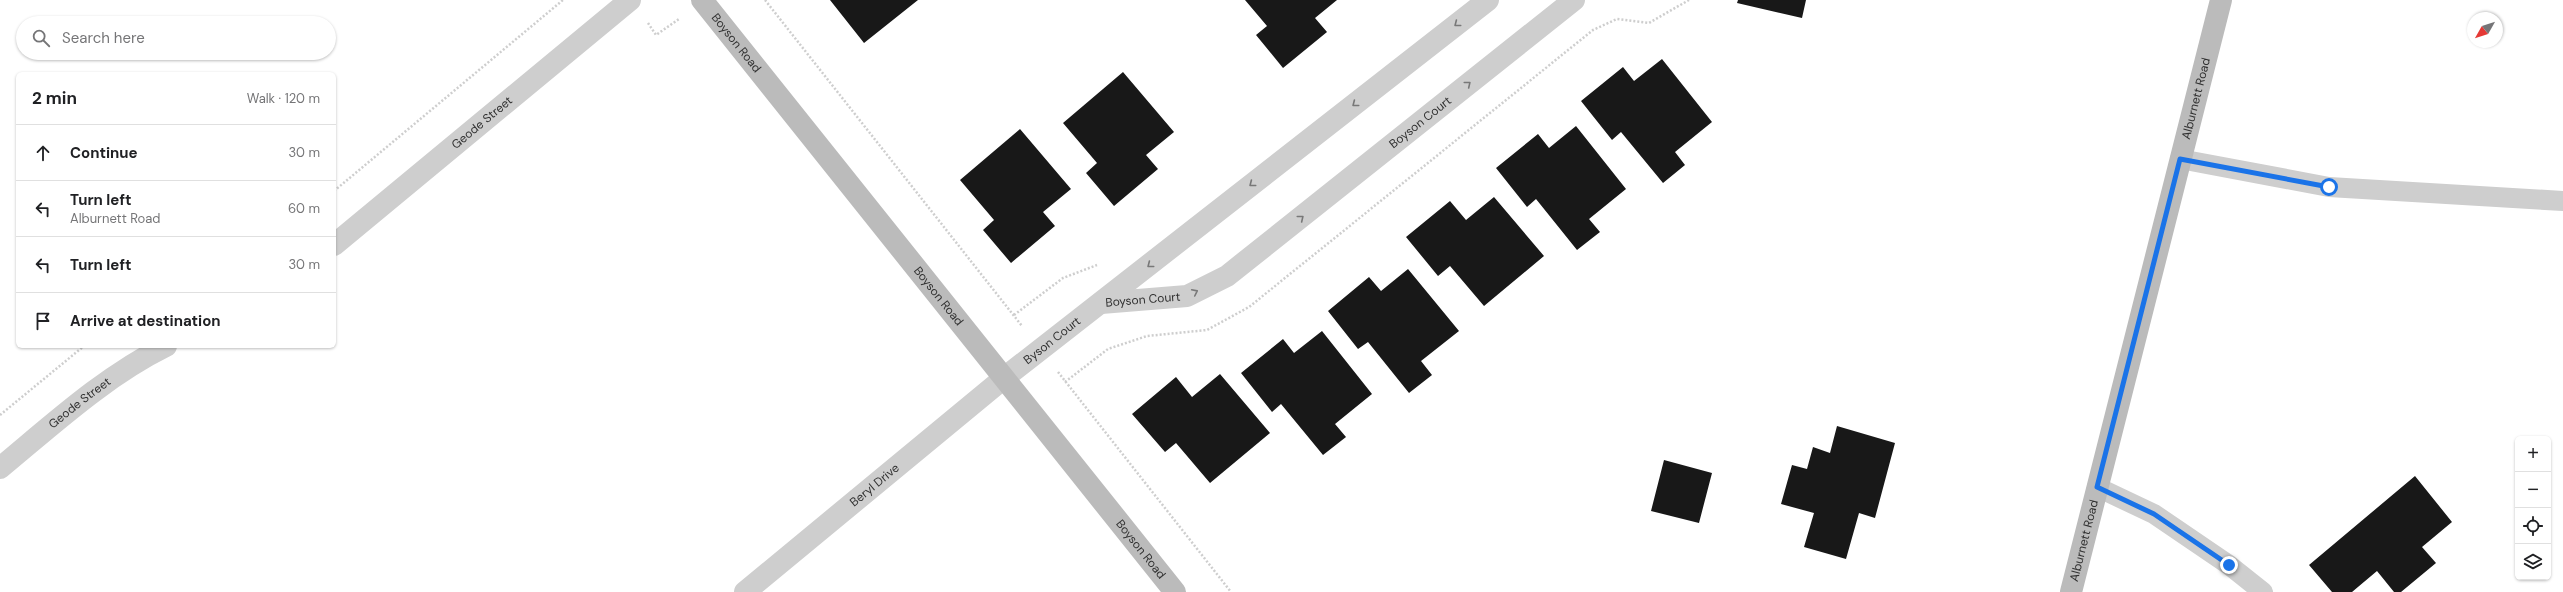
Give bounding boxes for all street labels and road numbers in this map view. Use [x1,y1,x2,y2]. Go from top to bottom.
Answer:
street label: Boyson Road [708,10,765,76]
street label: Alburnett Road [2178,56,2214,141]
street label: Geode Street [448,92,516,153]
street label: Boyson Court [1386,92,1455,152]
street label: Boyson Road [910,263,967,329]
street label: Boyson Court [1105,289,1181,311]
street label: Byson Court [1020,313,1084,368]
street label: Geode Street [45,373,114,432]
street label: Beryl Drive [846,460,903,510]
street label: Alburnett Road [2066,498,2102,583]
street label: Boyson Road [1112,516,1169,582]

